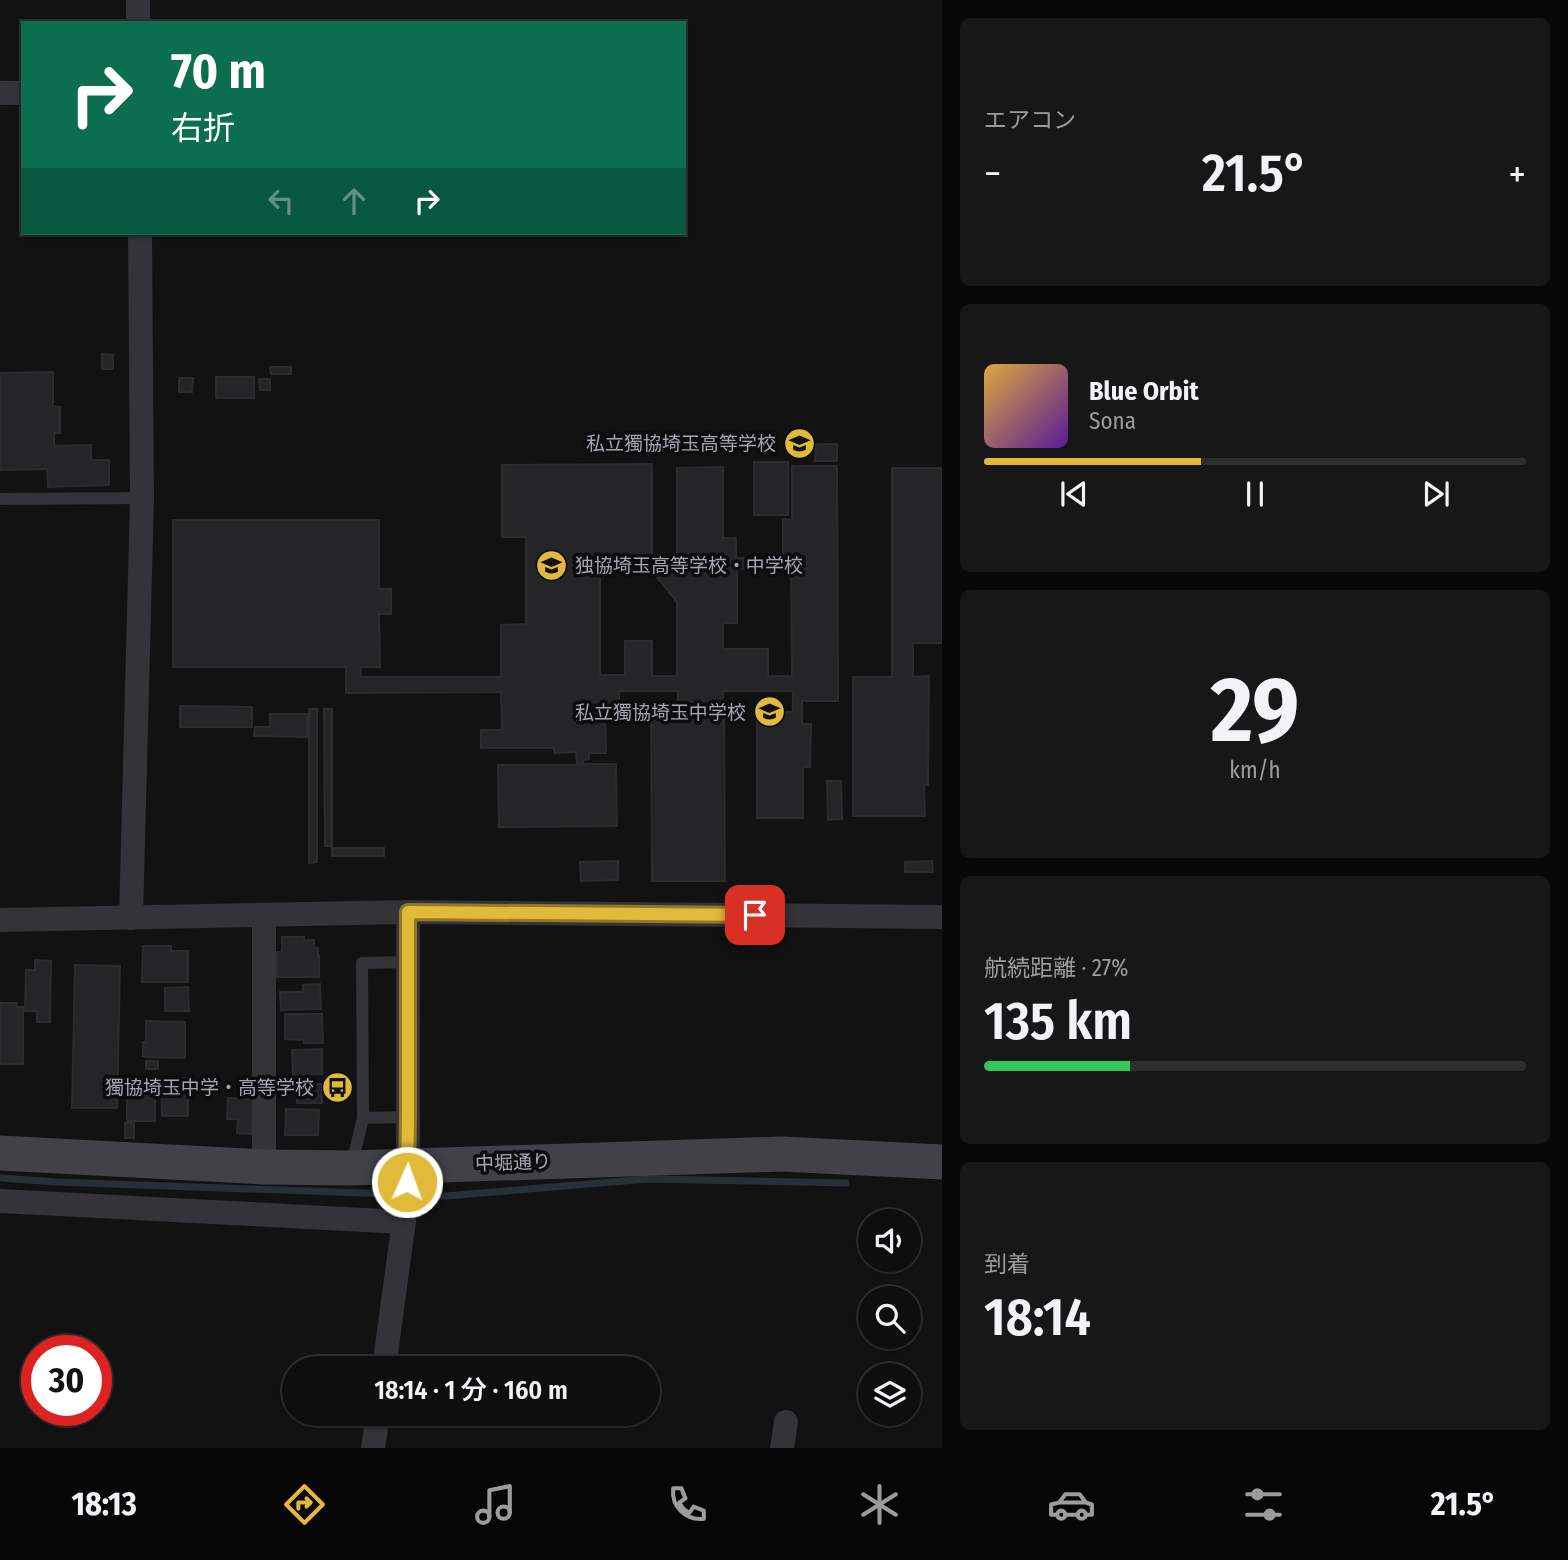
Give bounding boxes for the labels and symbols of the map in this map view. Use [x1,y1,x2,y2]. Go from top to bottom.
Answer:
school or university icon: 私立獨協埼玉高等学校 [782,426,816,460]
place label: 私立獨協埼玉高等学校 [586,432,776,455]
school or university icon: 独協埼玉高等学校・中学校 [535,548,569,582]
place label: 独協埼玉高等学校・中学校 [575,554,803,577]
school or university icon: 私立獨協埼玉中学校 [752,695,786,729]
place label: 私立獨協埼玉中学校 [575,701,746,724]
pin [725,885,785,945]
bus stop icon: 獨協埼玉中学・高等学校 [320,1070,354,1104]
place label: 獨協埼玉中学・高等学校 [105,1076,314,1099]
position arrow [370,1145,444,1219]
street label: 中堀通り [475,1150,551,1175]
speed limit sign: 30 [21,1335,112,1426]

